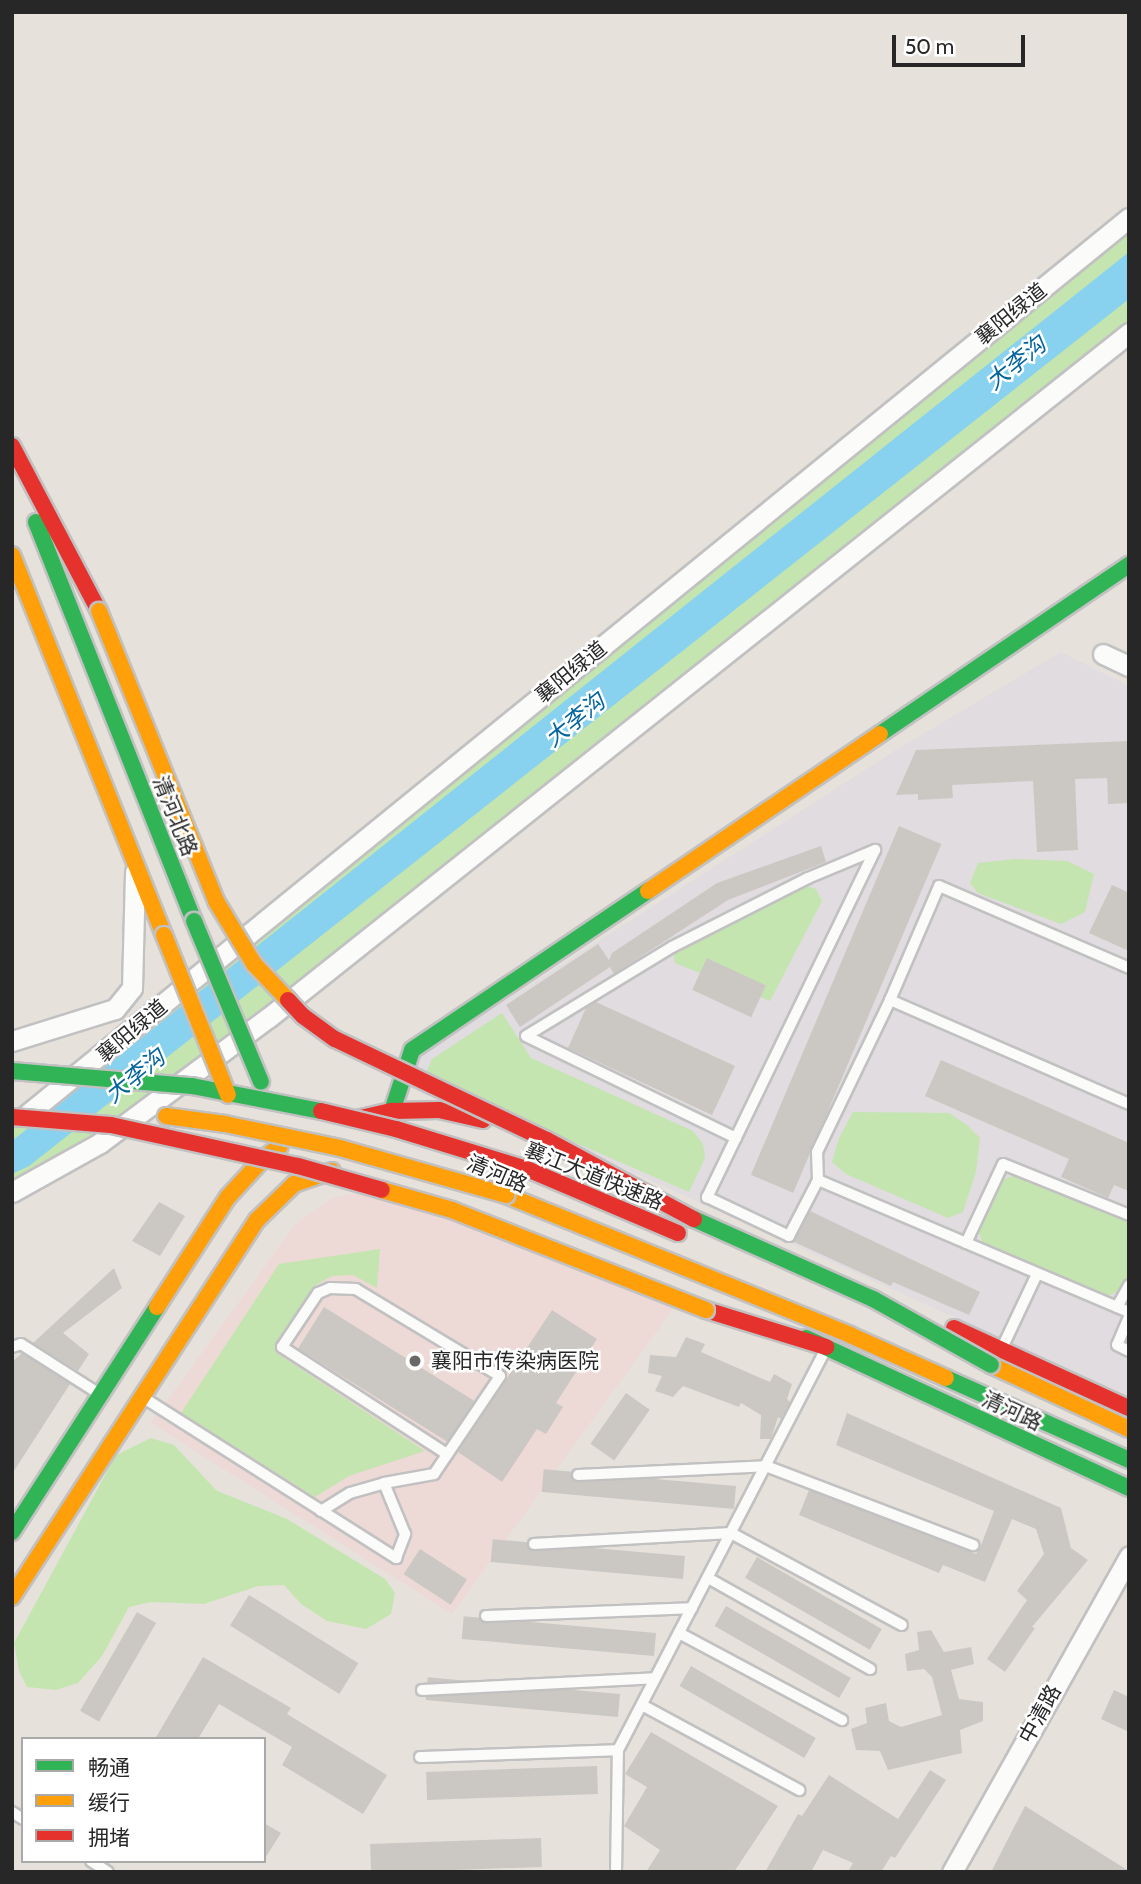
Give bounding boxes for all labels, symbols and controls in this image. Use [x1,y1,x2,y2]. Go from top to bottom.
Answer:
scale bar [896,21,1029,65]
text: 50 m [905,34,954,59]
street label: 襄阳绿道 [970,278,1052,350]
water label: 大李沟 [981,331,1051,395]
street label: 襄阳绿道 [530,636,612,708]
water label: 大李沟 [540,688,610,752]
street label: 清河北路 [148,772,202,860]
street label: 襄阳绿道 [92,994,172,1068]
water label: 大李沟 [100,1044,170,1108]
street label: 襄江大道快速路 [521,1137,667,1215]
street label: 清河路 [463,1150,531,1198]
place label: 襄阳市传染病医院 [431,1348,599,1374]
marker: 襄阳市传染病医院 [405,1351,425,1371]
street label: 清河路 [978,1386,1046,1436]
street label: 中清路 [1014,1680,1066,1748]
legend [21,1737,266,1863]
text: 畅通 [88,1755,130,1780]
text: 缓行 [88,1790,130,1815]
text: 拥堵 [88,1825,130,1850]

